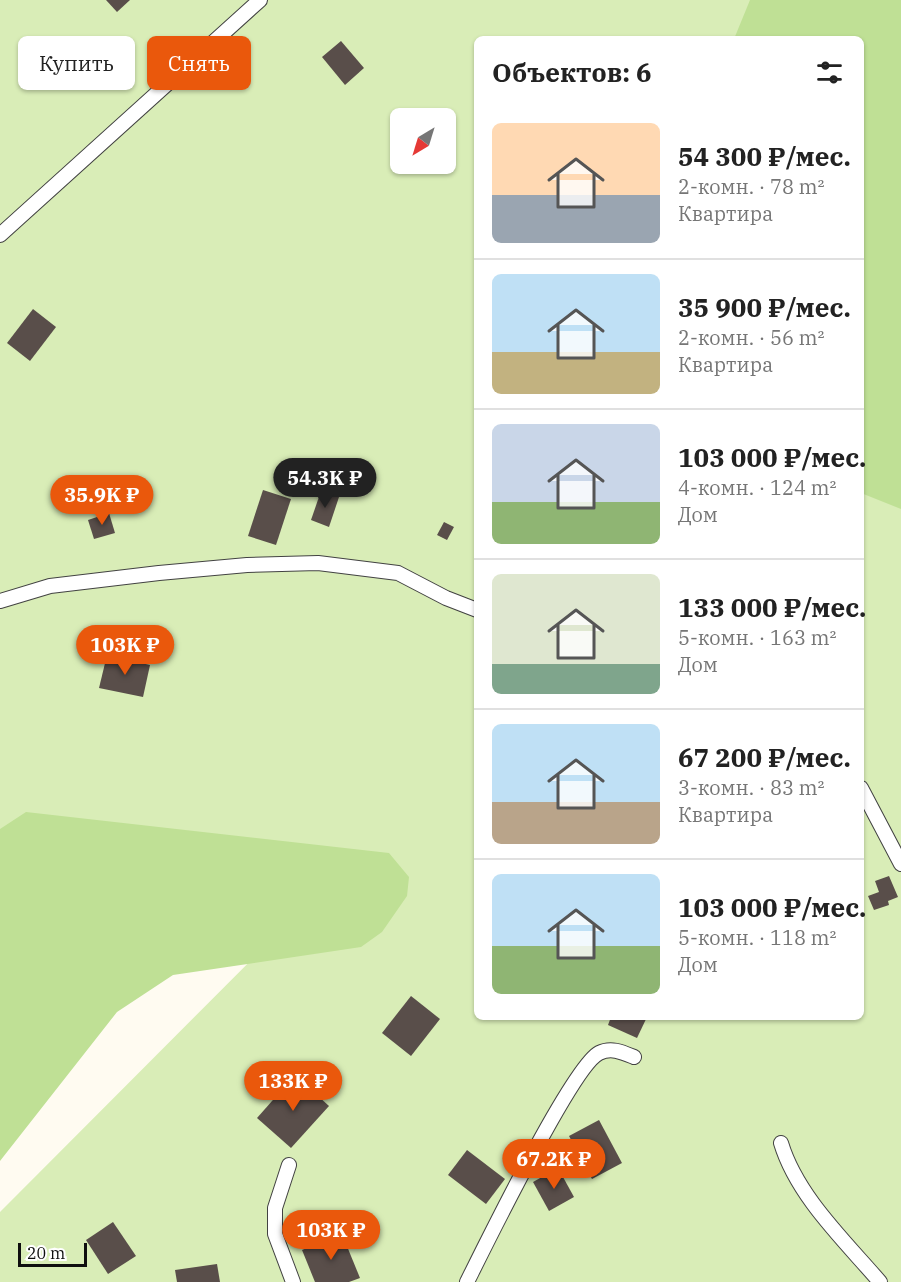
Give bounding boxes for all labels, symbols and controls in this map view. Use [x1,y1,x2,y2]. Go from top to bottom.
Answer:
chip: Купить [18,36,135,90]
chip: Снять [147,36,251,90]
text: Объектов: 6 [492,55,652,89]
icon: filters [813,56,846,89]
north arrow [390,108,456,174]
map controls [390,108,456,174]
text: 54 300 ₽/мес. [678,139,851,173]
icon: home [540,147,612,219]
text: 2-комн. · 78 m² [678,173,825,200]
text: Квартира [678,200,773,227]
text: 35 900 ₽/мес. [678,290,851,324]
icon: home [540,298,612,370]
text: 2-комн. · 56 m² [678,324,825,351]
text: Квартира [678,351,773,378]
text: 103 000 ₽/мес. [678,440,866,474]
icon: home [540,448,612,520]
pin: 54.3K ₽ [270,458,380,509]
text: 54.3K ₽ [287,464,363,491]
text: 4-комн. · 124 m² [678,474,837,501]
pin: 35.9K ₽ [47,475,157,526]
text: 35.9K ₽ [64,481,140,508]
text: Дом [678,501,718,528]
text: 133 000 ₽/мес. [678,590,866,624]
icon: home [540,598,612,670]
text: 5-комн. · 163 m² [678,624,837,651]
pin: 103K ₽ [76,625,174,676]
text: 103K ₽ [90,631,160,658]
text: Дом [678,651,718,678]
text: 67 200 ₽/мес. [678,740,851,774]
icon: home [540,748,612,820]
text: 3-комн. · 83 m² [678,774,825,801]
text: Квартира [678,801,773,828]
text: 103 000 ₽/мес. [678,890,866,924]
icon: home [540,898,612,970]
text: 5-комн. · 118 m² [678,924,837,951]
text: Дом [678,951,718,978]
pin: 133K ₽ [244,1061,342,1112]
text: 133K ₽ [258,1067,328,1094]
pin: 67.2K ₽ [499,1139,609,1190]
text: 67.2K ₽ [516,1145,592,1172]
pin: 103K ₽ [282,1210,380,1261]
text: 103K ₽ [296,1216,366,1243]
scale bar [18,1240,87,1268]
text: 20 m [27,1243,65,1263]

